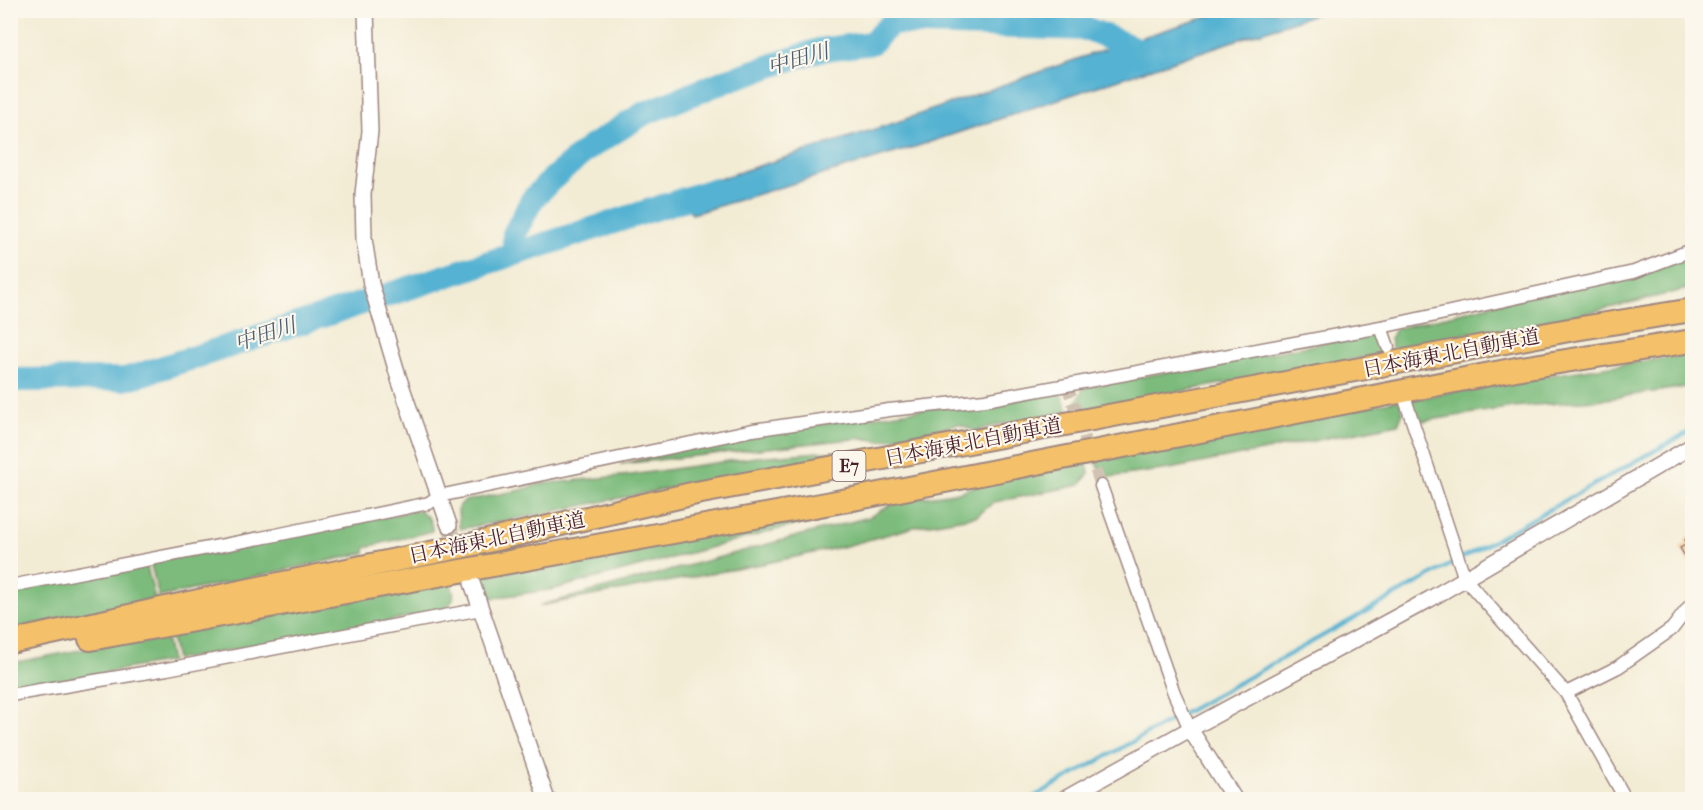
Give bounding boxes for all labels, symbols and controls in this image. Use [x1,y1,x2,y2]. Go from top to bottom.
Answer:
water label: 中田川 [764,38,834,79]
water label: 中田川 [231,312,301,355]
street label: 日本海東北自動車道 [1360,325,1542,381]
street label: 日本海東北自動車道 [882,414,1064,470]
road number: E7 [832,451,866,481]
street label: 日本海東北自動車道 [407,508,587,568]

